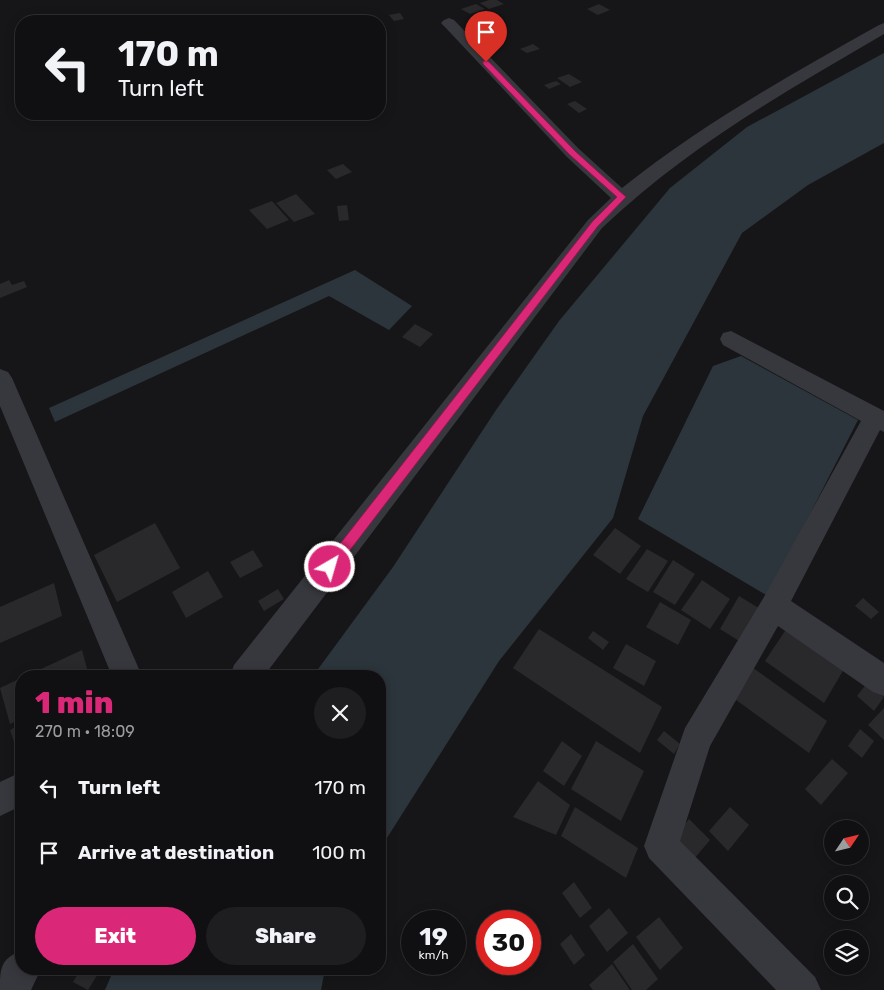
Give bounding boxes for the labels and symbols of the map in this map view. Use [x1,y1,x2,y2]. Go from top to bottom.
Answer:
pin [465,11,507,62]
position arrow [303,540,355,592]
north arrow [824,820,869,865]
speed limit sign: 30 [476,910,541,975]

